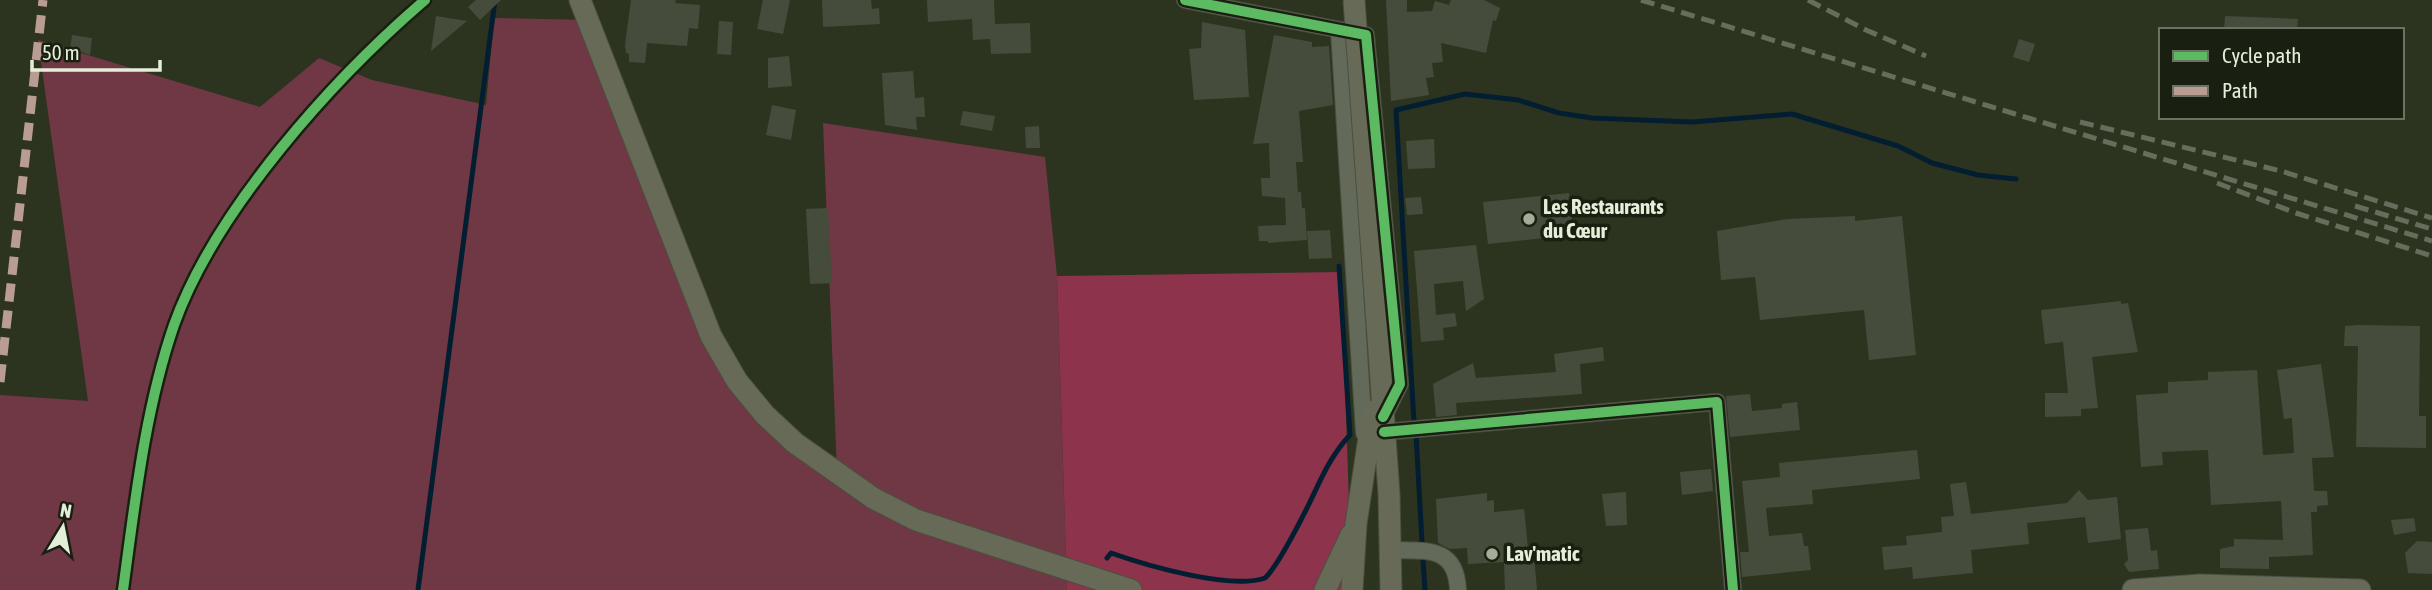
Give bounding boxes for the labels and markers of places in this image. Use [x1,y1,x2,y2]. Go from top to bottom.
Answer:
place label: Les Restaurants du Cœur [1543,194,1664,242]
marker: Les Restaurants du Cœur [1521,211,1537,227]
place label: Lav'matic [1506,541,1580,565]
marker: Lav'matic [1484,546,1500,562]

